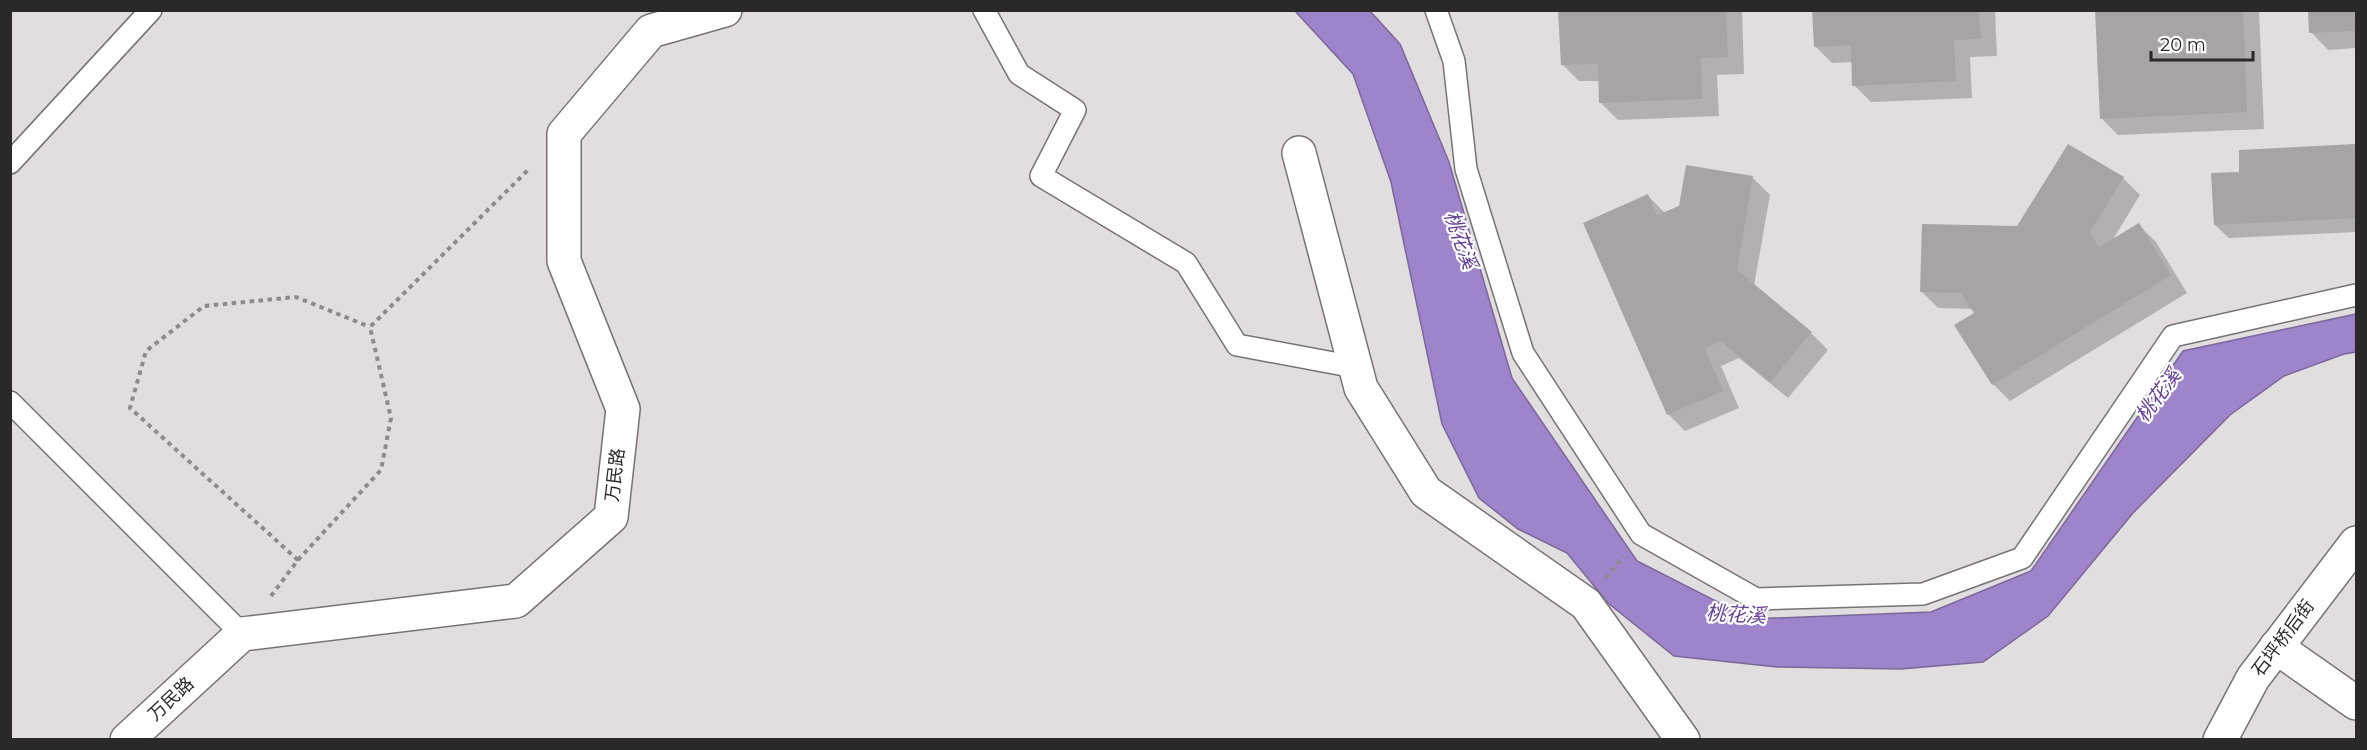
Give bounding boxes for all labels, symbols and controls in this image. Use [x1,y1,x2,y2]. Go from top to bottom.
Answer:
scale bar [2151,24,2253,62]
text: 20 m [2160,34,2206,56]
water label: 桃花溪 [1439,208,1483,274]
water label: 桃花溪 [2130,362,2187,426]
street label: 万民路 [601,447,629,503]
street label: 石坪桥后街 [2247,595,2319,681]
water label: 桃花溪 [1705,600,1769,628]
street label: 万民路 [144,673,198,725]

